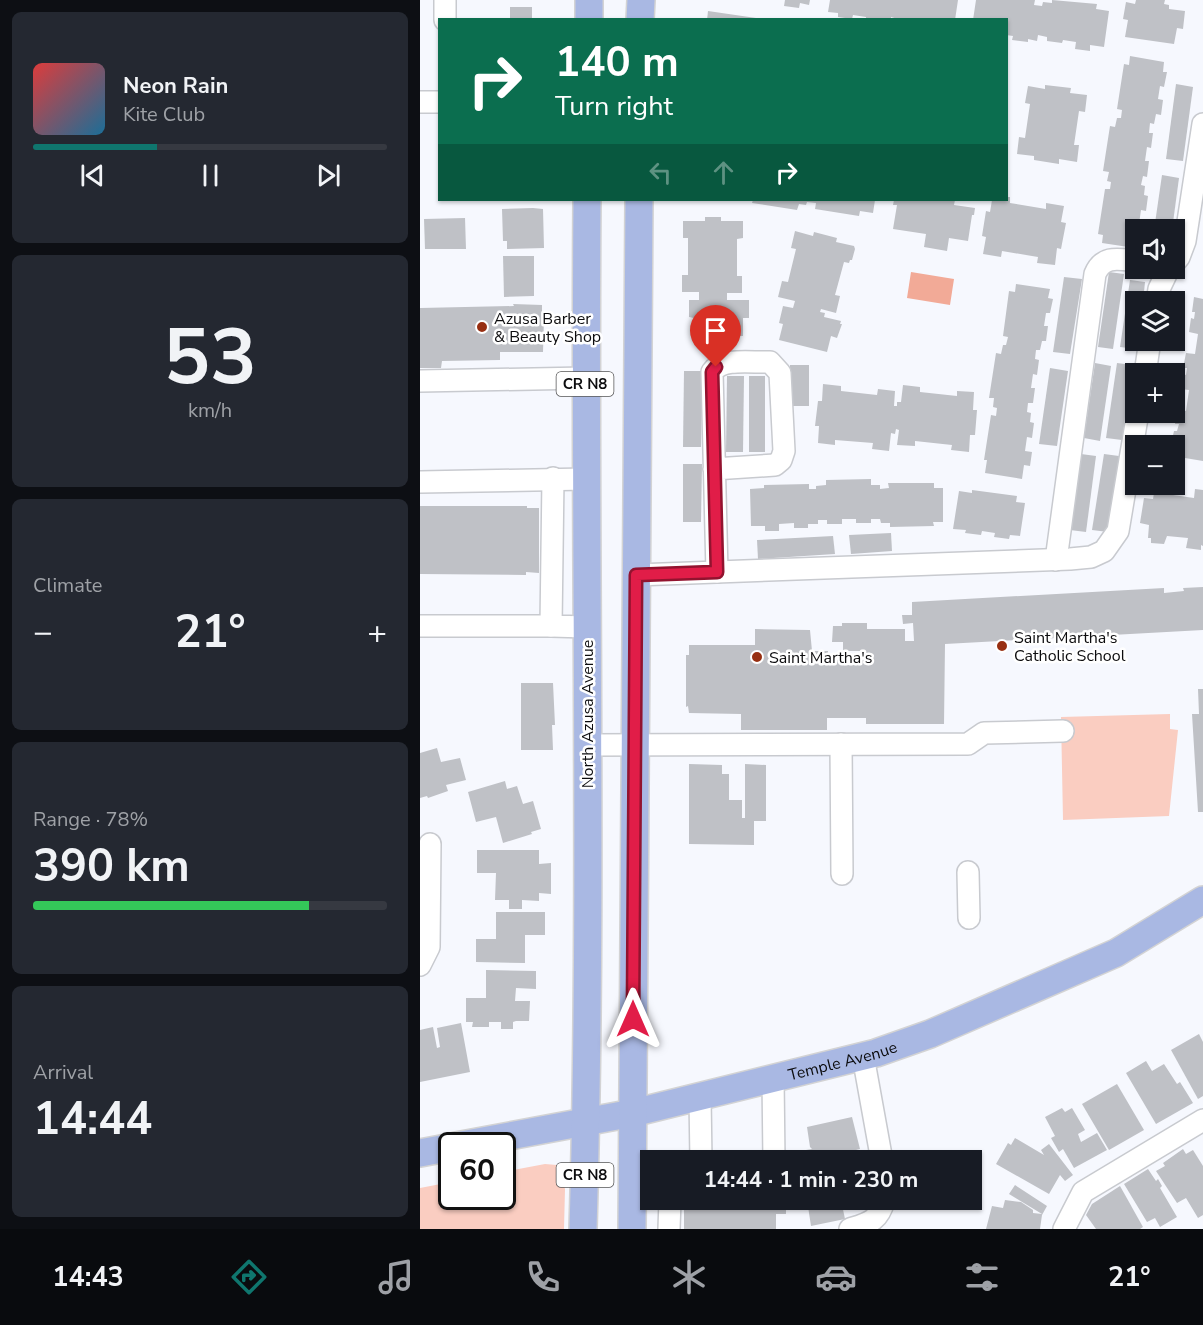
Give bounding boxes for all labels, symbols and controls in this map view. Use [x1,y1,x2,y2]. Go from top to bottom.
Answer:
text: 140 m [555,34,679,91]
icon: right [456,42,534,120]
text: Neon Rain [123,71,228,101]
text: Turn right [555,88,673,125]
text: Kite Club [123,101,205,128]
icon: left [644,156,677,189]
icon: ahead [707,156,740,189]
icon: right [770,156,803,189]
icon: previous [76,159,109,192]
icon: pause [194,159,227,192]
icon: next [312,159,345,192]
map controls [1125,219,1185,495]
button: sound [1125,219,1185,279]
button: layers [1125,291,1185,351]
text: 53 [163,304,257,411]
pin [690,305,741,367]
place label: Azusa Barber & Beauty Shop [494,308,601,348]
icon: arrive [699,314,732,347]
marker: Azusa Barber & Beauty Shop [475,320,489,334]
button: + [1125,363,1185,423]
road number: CR N8 [556,372,614,396]
text: km/h [188,397,232,424]
button: − [1125,435,1185,495]
text: Climate [33,572,102,599]
text: 21° [174,602,246,663]
text: − [33,610,53,655]
text: + [367,610,387,655]
place label: Saint Martha's Catholic School [1014,627,1126,667]
marker: Saint Martha's Catholic School [995,639,1009,653]
street label: North Azusa Avenue [577,640,599,788]
place label: Saint Martha's [769,647,873,669]
marker: Saint Martha's [750,650,764,664]
text: Range · 78% [33,806,148,833]
text: 390 km [33,836,190,897]
position arrow [601,987,665,1051]
street label: Temple Avenue [786,1036,900,1086]
text: Arrival [33,1059,93,1086]
text: 14:44 [33,1089,152,1150]
speed limit sign: 60 [438,1132,516,1210]
road number: CR N8 [556,1163,614,1187]
text: 14:44 · 1 min · 230 m [704,1165,918,1195]
icon: directions [228,1256,270,1298]
icon: music [375,1256,417,1298]
icon: phone [522,1256,564,1298]
icon: climate [668,1256,710,1298]
icon: car [815,1256,857,1298]
icon: filters [961,1256,1003,1298]
text: 14:43 [52,1259,124,1296]
text: 21° [1108,1259,1151,1296]

